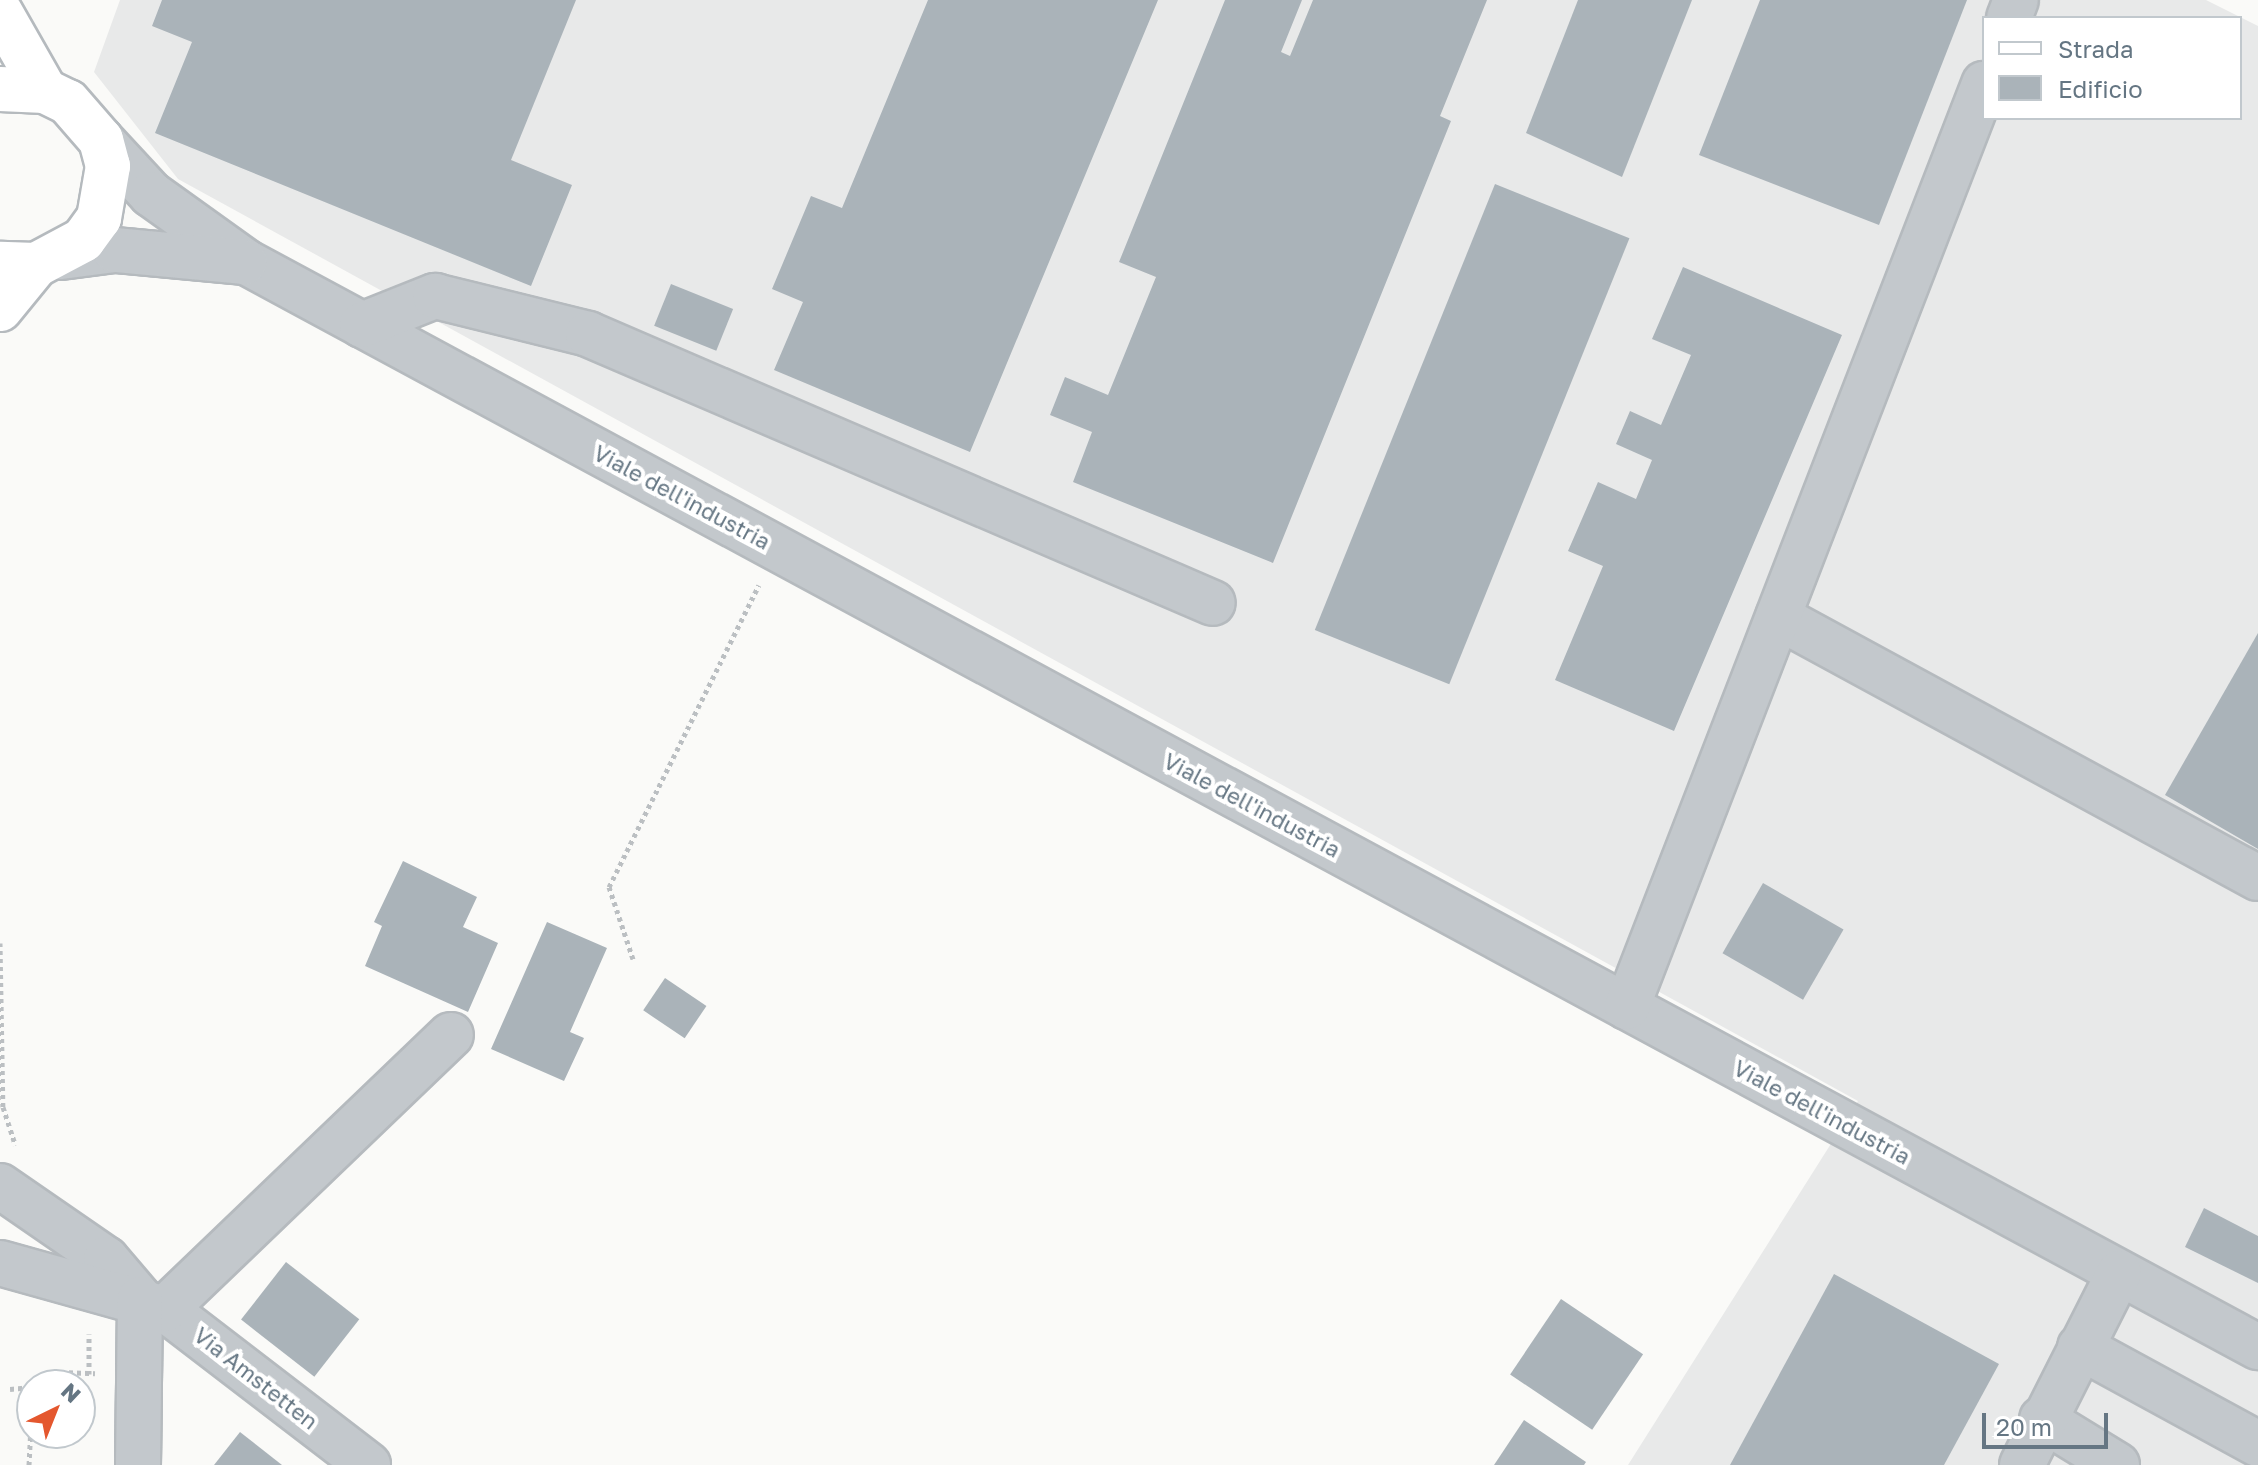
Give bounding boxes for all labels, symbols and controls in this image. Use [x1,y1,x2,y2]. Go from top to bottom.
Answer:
legend [1982,16,2242,120]
text: Strada [2058,34,2133,63]
text: Edificio [2058,74,2143,103]
street label: Viale dell'industria [589,439,775,555]
street label: Viale dell'industria [1159,747,1345,863]
street label: Viale dell'industria [1729,1054,1915,1170]
street label: Via Amstetten [189,1322,323,1434]
north arrow [16,1369,96,1449]
text: N [56,1377,87,1408]
scale bar [1986,1397,2112,1447]
text: 20 m [1996,1412,2052,1441]

